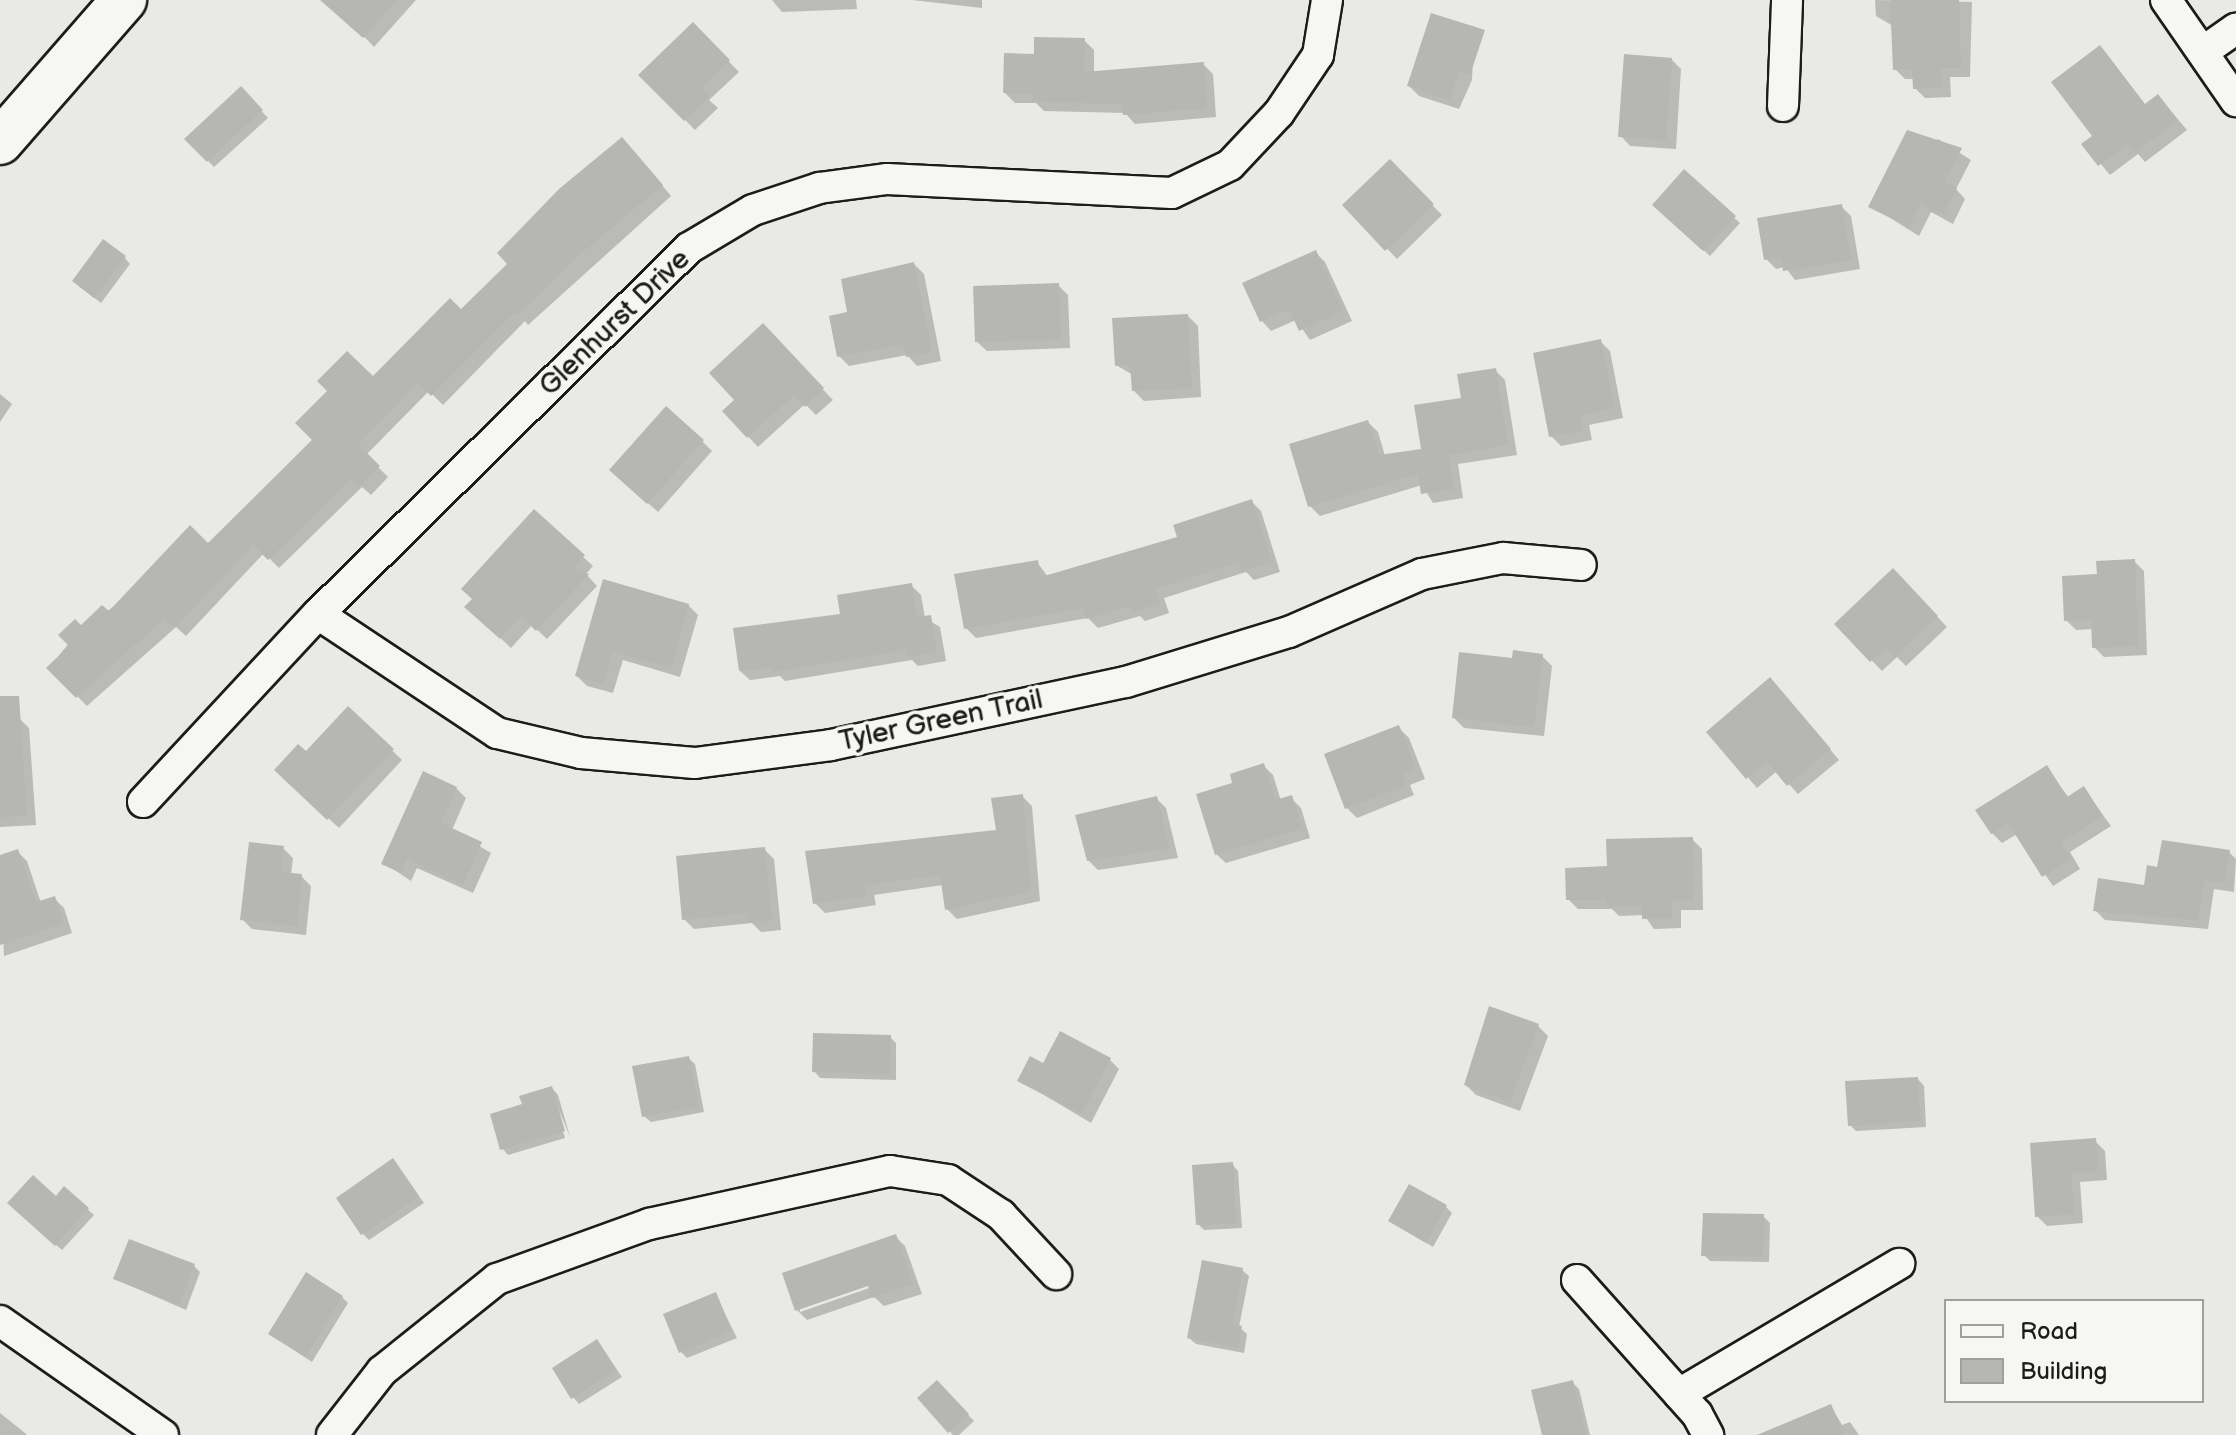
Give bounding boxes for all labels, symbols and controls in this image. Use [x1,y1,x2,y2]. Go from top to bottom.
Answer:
street label: Glenhurst Drive [533,243,697,403]
street label: Tyler Green Trail [836,683,1046,759]
legend [1944,1299,2204,1403]
text: Road [2020,1317,2078,1346]
text: Building [2020,1357,2107,1386]

